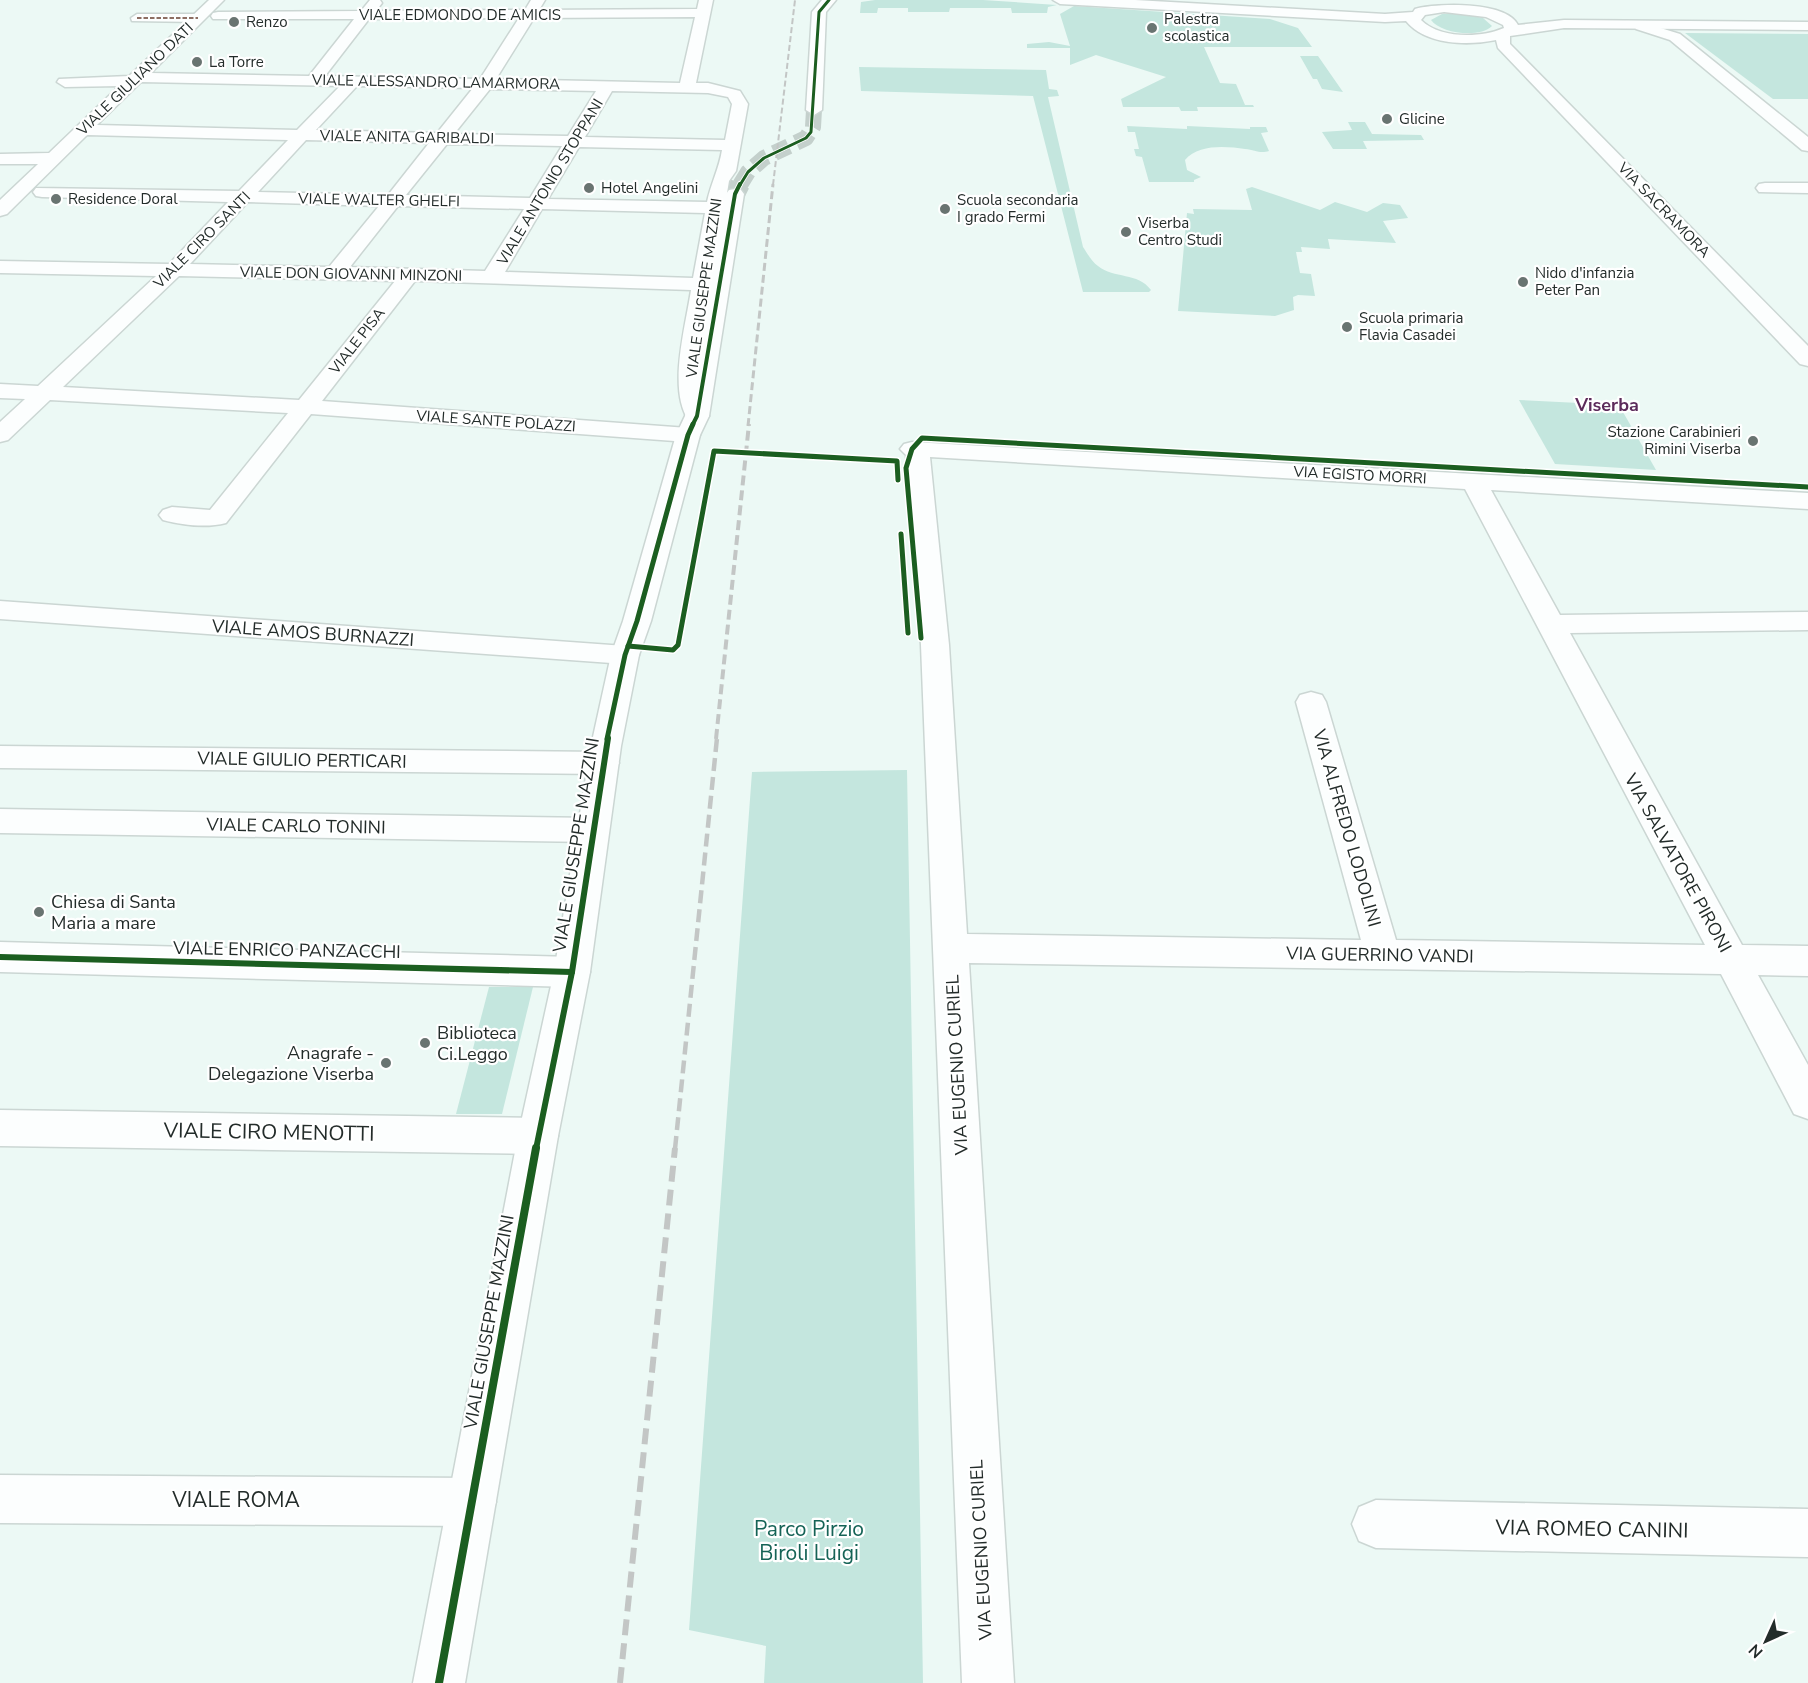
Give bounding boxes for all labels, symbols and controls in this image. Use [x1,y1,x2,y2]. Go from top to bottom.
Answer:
street label: VIALE EDMONDO DE AMICIS [358,5,561,25]
place label: Palestra scolastica [1164,9,1229,46]
place label: Renzo [246,12,288,32]
marker: Renzo [227,15,241,29]
street label: VIALE GIULIANO DATI [72,18,198,141]
marker: Palestra scolastica [1145,21,1159,35]
place label: La Torre [209,52,264,72]
marker: La Torre [190,55,204,69]
street label: VIALE ALESSANDRO LAMARMORA [311,70,560,94]
street label: VIALE ANTONIO STOPPANI [492,95,608,270]
place label: Glicine [1399,109,1445,129]
marker: Glicine [1380,112,1394,126]
street label: VIALE ANITA GARIBALDI [319,125,494,149]
street label: VIA SACRAMORA [1613,157,1715,262]
place label: Hotel Angelini [601,178,698,198]
marker: Hotel Angelini [582,181,596,195]
street label: VIALE CIRO SANTI [149,187,255,293]
place label: Residence Doral [68,189,178,209]
street label: VIALE WALTER GHELFI [297,189,460,211]
place label: Scuola secondaria I grado Fermi [957,190,1079,227]
marker: Residence Doral [49,192,63,206]
street label: VIALE GIUSEPPE MAZZINI [681,197,727,380]
marker: Scuola secondaria I grado Fermi [938,202,952,216]
place label: Viserba Centro Studi [1137,213,1222,250]
marker: Viserba Centro Studi [1119,225,1133,239]
street label: VIALE DON GIOVANNI MINZONI [239,262,462,286]
place label: Nido d'infanzia Peter Pan [1535,263,1634,300]
marker: Nido d'infanzia Peter Pan [1516,275,1530,289]
street label: VIALE PISA [324,304,389,379]
place label: Scuola primaria Flavia Casadei [1359,308,1463,345]
marker: Scuola primaria Flavia Casadei [1340,320,1354,334]
district label: Viserba [1574,393,1639,417]
street label: VIALE SANTE POLAZZI [415,405,576,437]
place label: Stazione Carabinieri Rimini Viserba [1607,422,1741,459]
marker: Stazione Carabinieri Rimini Viserba [1746,434,1760,448]
street label: VIA EGISTO MORRI [1292,461,1427,488]
street label: VIALE AMOS BURNAZZI [210,614,415,652]
street label: VIA ALFREDO LODOLINI [1307,726,1387,929]
street label: VIALE GIUSEPPE MAZZINI [547,736,605,955]
street label: VIALE GIULIO PERTICARI [196,746,407,774]
street label: VIA SALVATORE PIRONI [1618,768,1737,957]
street label: VIALE CARLO TONINI [205,812,386,840]
place label: Chiesa di Santa Maria a mare [51,890,176,935]
marker: Chiesa di Santa Maria a mare [32,905,46,919]
street label: VIALE ENRICO PANZACCHI [172,936,401,964]
street label: VIA GUERRINO VANDI [1285,941,1474,969]
street label: VIA EUGENIO CURIEL [940,974,974,1157]
place label: Biblioteca Ci.Leggo [437,1021,517,1066]
marker: Biblioteca Ci.Leggo [418,1036,432,1050]
place label: Anagrafe - Delegazione Viserba [208,1041,374,1086]
marker: Anagrafe - Delegazione Viserba [379,1056,393,1070]
street label: VIALE CIRO MENOTTI [162,1116,375,1148]
street label: VIALE GIUSEPPE MAZZINI [458,1213,520,1432]
street label: VIA EUGENIO CURIEL [964,1459,998,1642]
street label: VIALE ROMA [171,1486,300,1514]
street label: VIA ROMEO CANINI [1494,1513,1689,1545]
park label: Parco Pirzio Biroli Luigi [754,1515,864,1567]
north arrow [1736,1611,1796,1671]
text: N [1744,1639,1768,1663]

